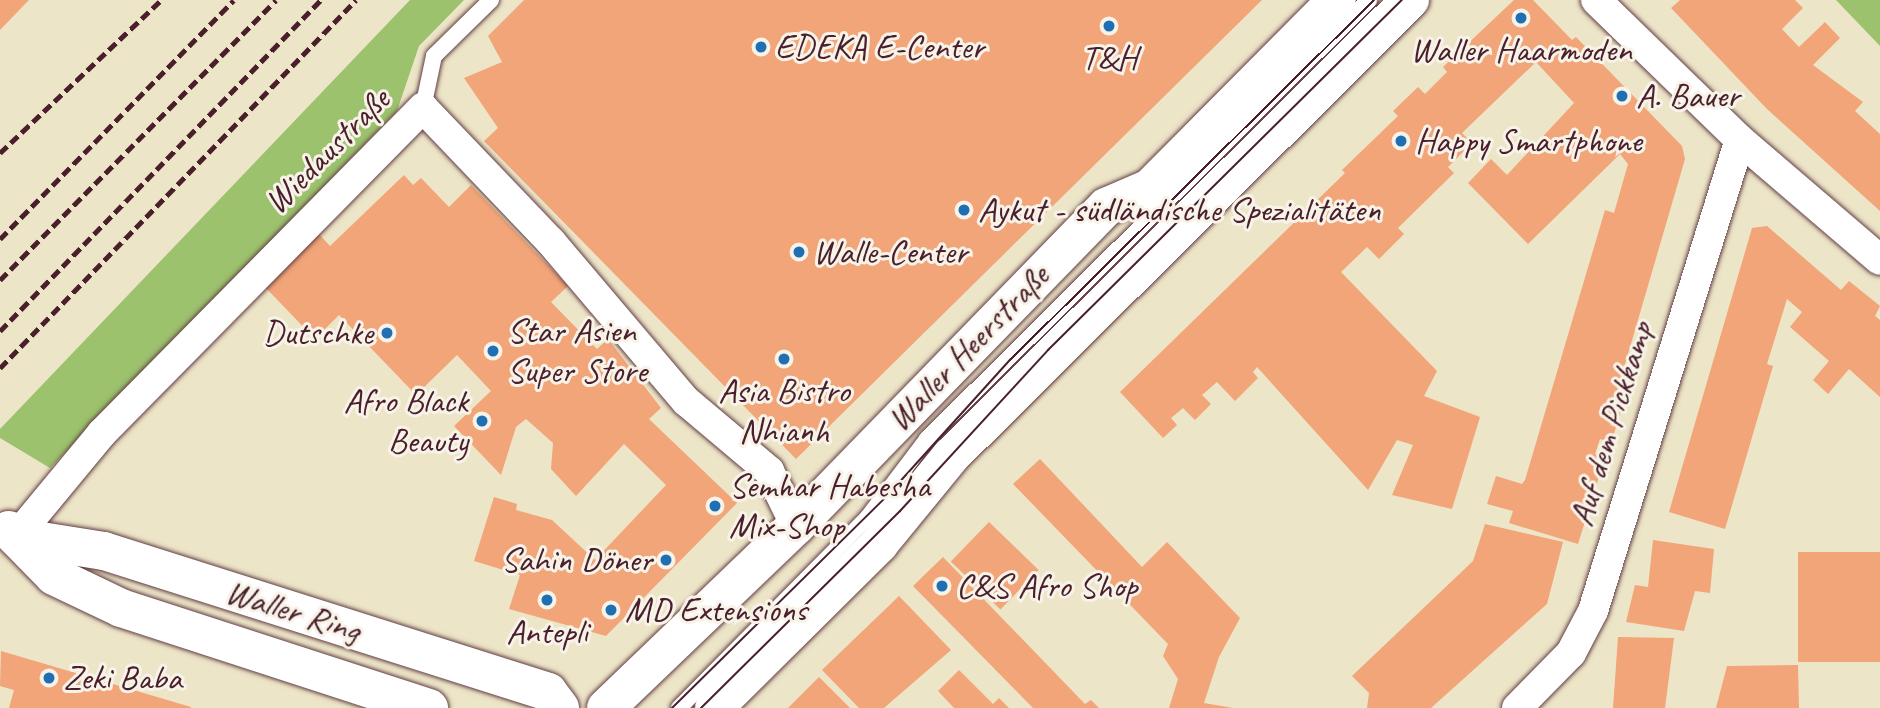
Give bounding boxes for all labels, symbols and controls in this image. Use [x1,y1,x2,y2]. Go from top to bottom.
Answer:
marker: Waller Haarmoden [1513,10,1529,26]
marker: T&H [1101,18,1117,34]
place label: EDEKA E-Center [775,26,984,68]
place label: Waller Haarmoden [1410,29,1632,71]
place label: T&H [1081,37,1137,79]
marker: EDEKA E-Center [753,39,769,55]
place label: A. Bauer [1636,75,1739,117]
street label: Wiedaustraße [255,79,399,223]
marker: A. Bauer [1614,88,1630,104]
place label: Happy Smartphone [1415,120,1642,162]
marker: Happy Smartphone [1393,133,1409,149]
place label: Aykut - südländische Spezialitäten [978,189,1380,231]
marker: Aykut - südländische Spezialitäten [956,202,972,218]
place label: Walle-Center [813,231,967,273]
marker: Walle-Center [791,244,807,260]
street label: Waller Heerstraße [878,256,1058,440]
place label: Star Asien Super Store [507,310,648,392]
place label: Dutschke [263,312,373,354]
street label: Auf dem Pickkamp [1560,316,1662,532]
marker: Dutschke [379,325,395,341]
marker: Star Asien Super Store [485,343,501,359]
marker: Asia Bistro Nhianh [776,351,792,367]
place label: Asia Bistro Nhianh [718,370,850,452]
place label: Afro Black Beauty [342,380,468,462]
marker: Afro Black Beauty [474,413,490,429]
place label: Semhar Habesha Mix-Shop [729,465,931,547]
marker: Semhar Habesha Mix-Shop [707,498,723,514]
place label: Sahin Döner [501,539,652,581]
marker: Sahin Döner [658,552,674,568]
place label: C&S Afro Shop [956,565,1138,607]
street label: Waller Ring [221,571,365,651]
marker: C&S Afro Shop [934,578,950,594]
place label: MD Extensions [625,589,807,631]
marker: Antepli [539,592,555,608]
marker: MD Extensions [603,602,619,618]
place label: Antepli [506,611,588,653]
place label: Zeki Baba [63,657,182,699]
marker: Zeki Baba [41,670,57,686]

